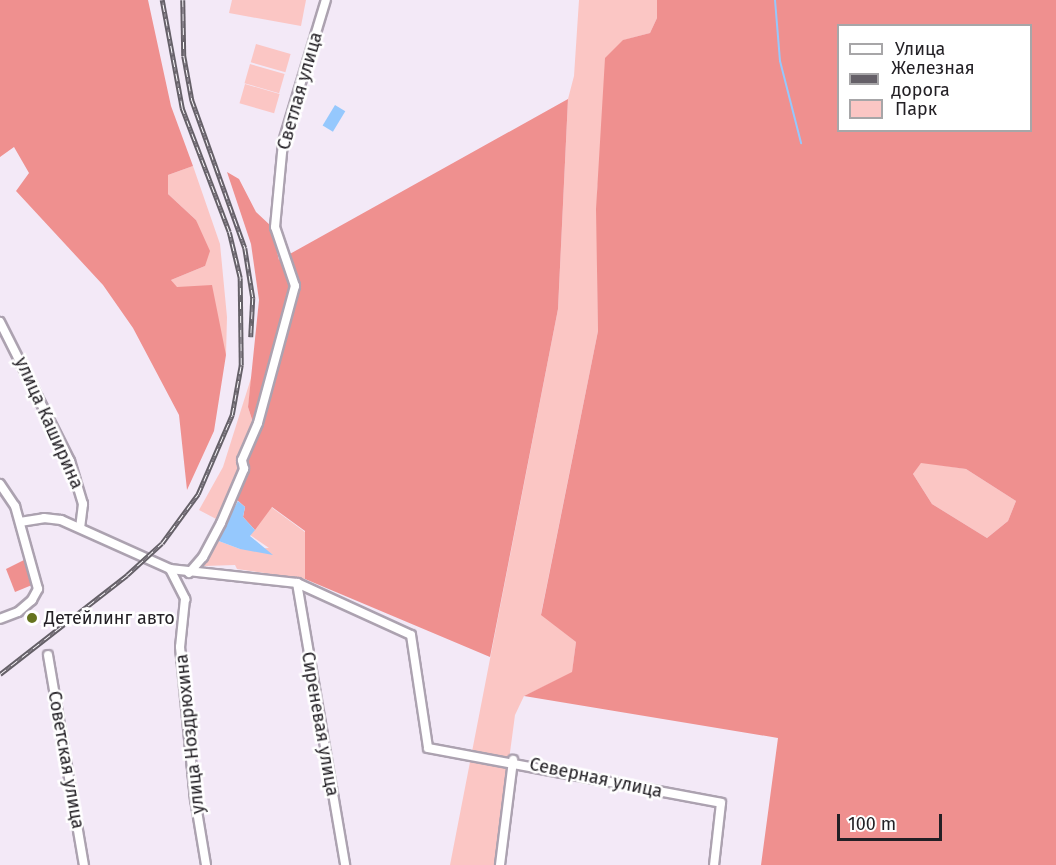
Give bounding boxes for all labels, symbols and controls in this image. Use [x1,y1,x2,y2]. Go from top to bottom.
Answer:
legend [837,24,1032,132]
street label: Светлая улица [273,30,327,152]
text: Улица [895,38,945,60]
text: Железная дорога [891,57,975,101]
text: Парк [895,98,937,120]
street label: улица Каширина [10,354,88,492]
place label: Детейлинг авто [44,607,175,629]
marker: Детейлинг авто [25,611,39,625]
street label: Сиреневая улица [297,650,343,798]
street label: улица Ноздрюхина [171,653,209,815]
street label: Советская улица [43,689,89,831]
street label: Северная улица [528,753,664,803]
scale bar [840,802,945,840]
text: 100 m [848,813,896,835]

